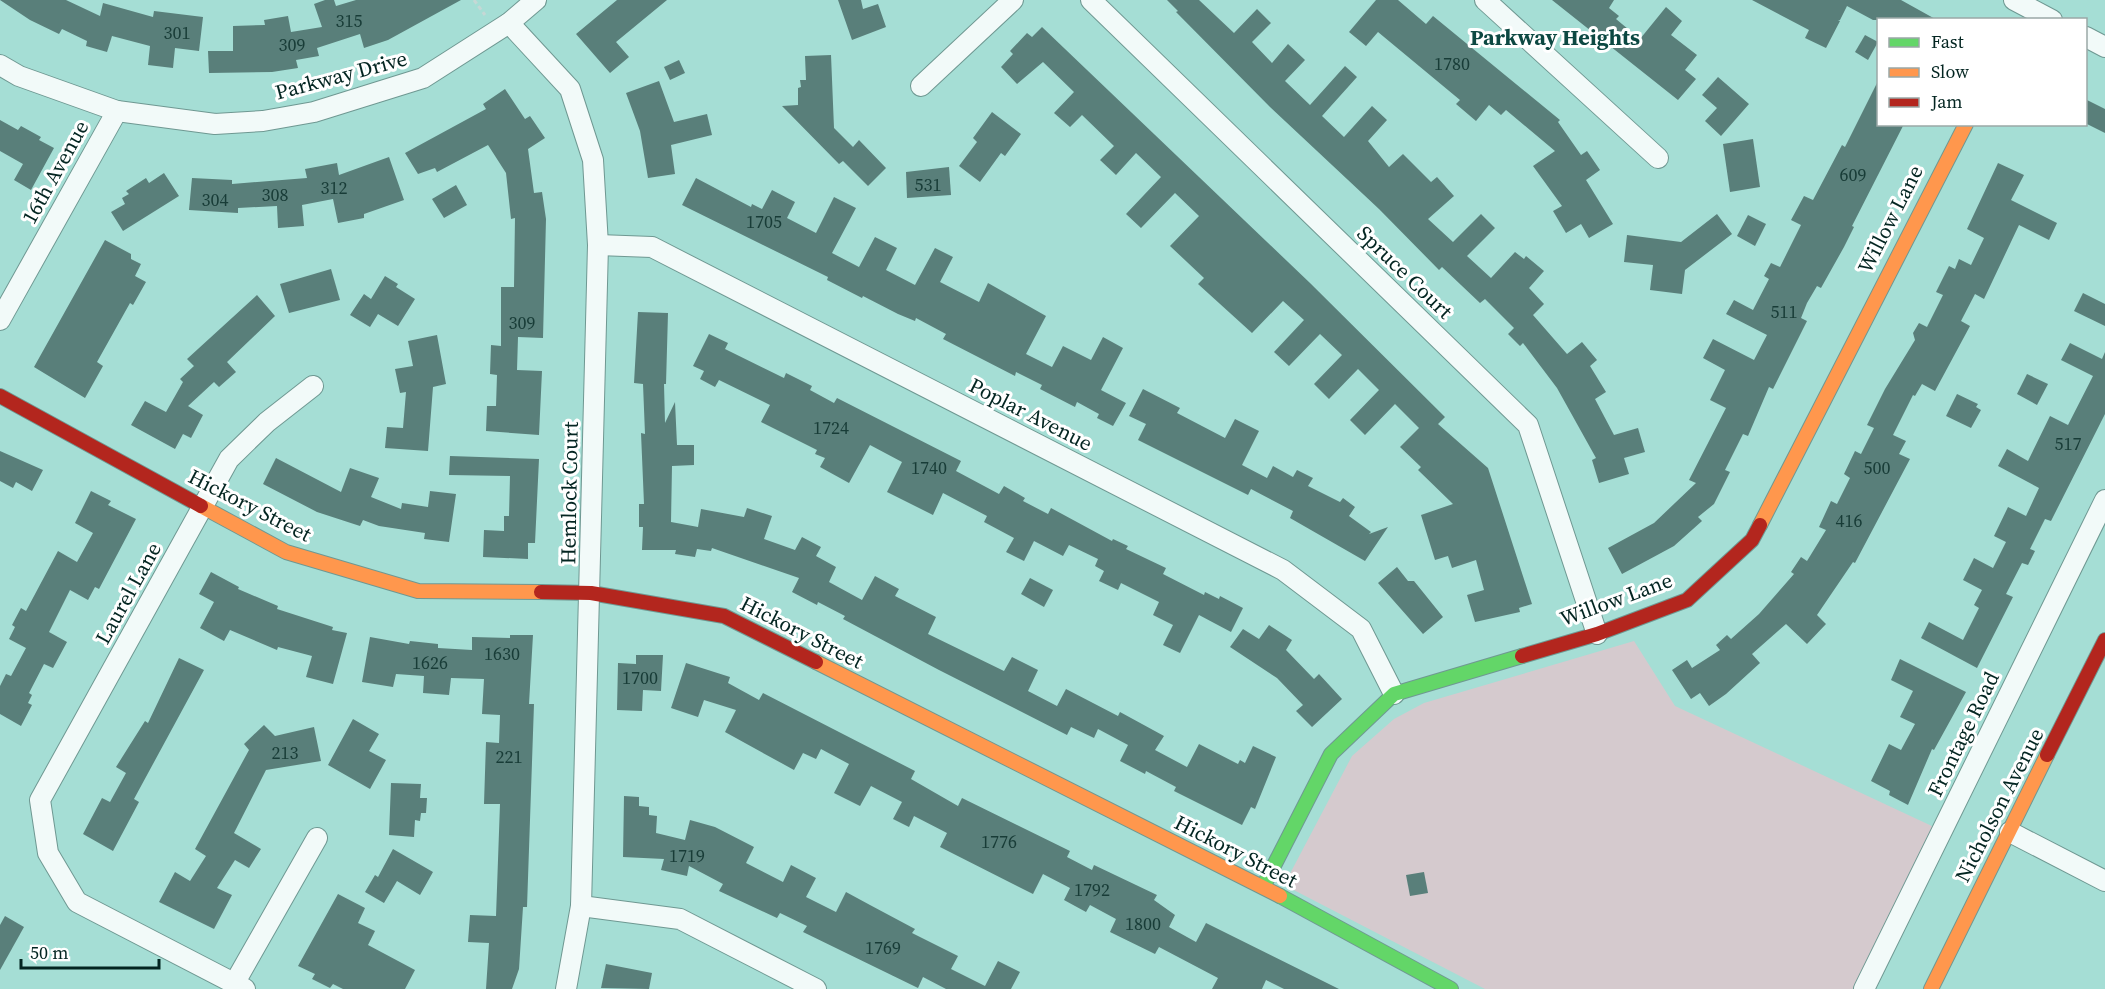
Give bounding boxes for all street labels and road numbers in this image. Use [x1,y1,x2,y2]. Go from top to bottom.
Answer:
street label: Parkway Drive [272,43,410,107]
street label: 16th Avenue [15,115,95,229]
street label: Willow Lane [1850,160,1930,278]
street label: Spruce Court [1351,219,1459,325]
street label: Poplar Avenue [964,371,1098,457]
street label: Hemlock Court [553,421,585,565]
street label: Hickory Street [184,462,317,549]
street label: Laurel Lane [88,537,168,649]
street label: Willow Lane [1556,565,1676,633]
street label: Hickory Street [736,589,869,676]
street label: Frontage Road [1920,667,2006,801]
street label: Nicholson Avenue [1948,723,2050,887]
street label: Hickory Street [1170,808,1303,895]

